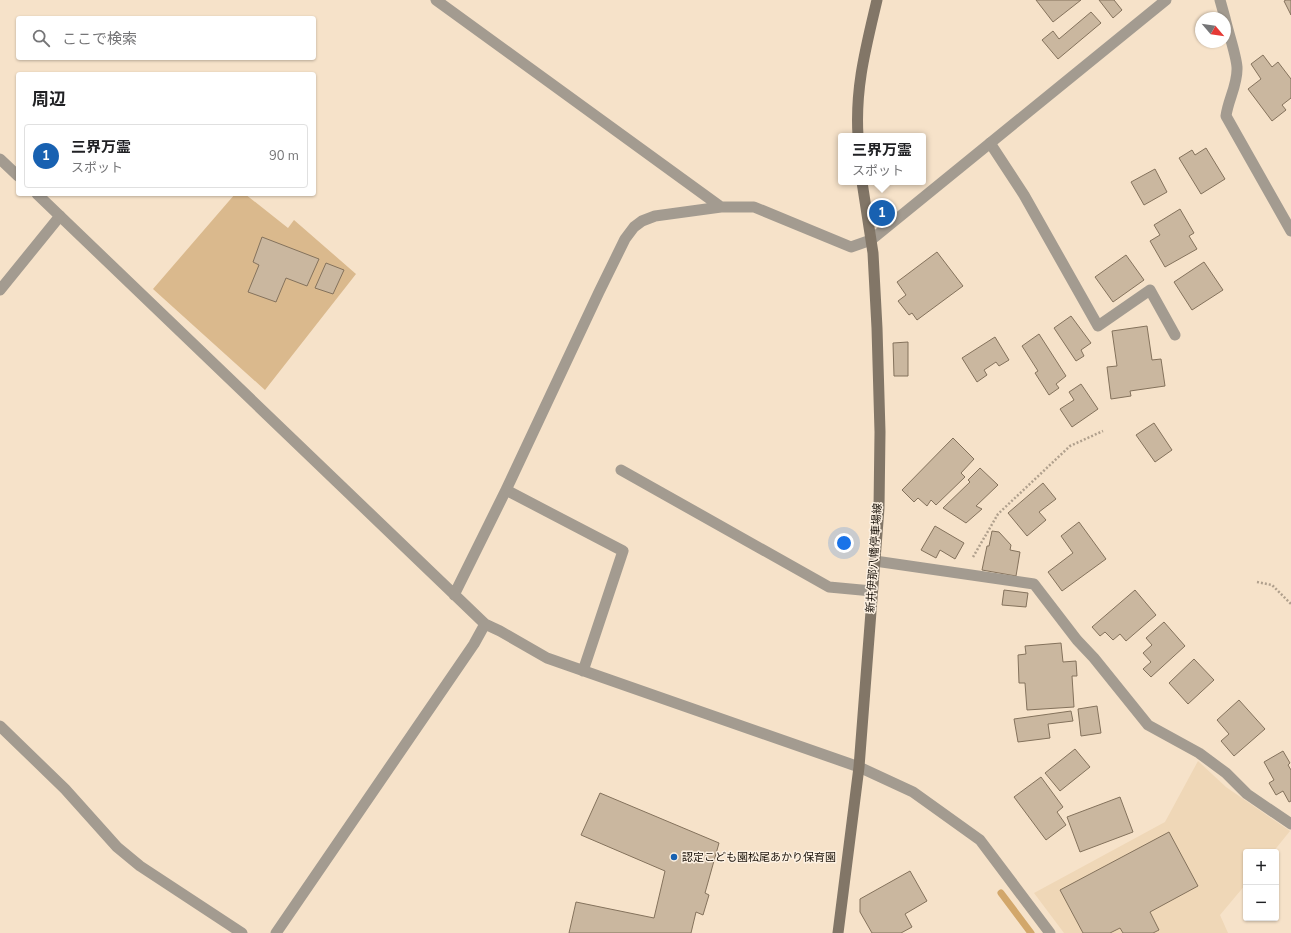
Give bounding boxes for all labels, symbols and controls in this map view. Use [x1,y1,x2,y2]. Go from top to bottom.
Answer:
north arrow [1195,12,1231,48]
search box [16,16,316,60]
icon: search [30,27,52,49]
text: ここで検索 [62,29,137,49]
text: 周辺 [32,88,66,111]
popup [838,133,926,185]
text: 三界万霊 [71,137,131,157]
text: 三界万霊 [852,140,912,160]
text: 1 [42,147,50,165]
text: 90 m [269,147,299,165]
text: スポット [71,159,123,177]
text: スポット [852,162,904,180]
pin: 1 [869,198,895,228]
street label: 新井伊那八幡停車場線 [863,503,885,613]
your location [834,533,854,553]
map controls [1243,849,1279,921]
button: + [1243,849,1279,885]
place label: 認定こども園松尾あかり保育園 [682,850,836,865]
marker: 認定こども園松尾あかり保育園 [669,852,679,862]
button: − [1243,885,1279,921]

